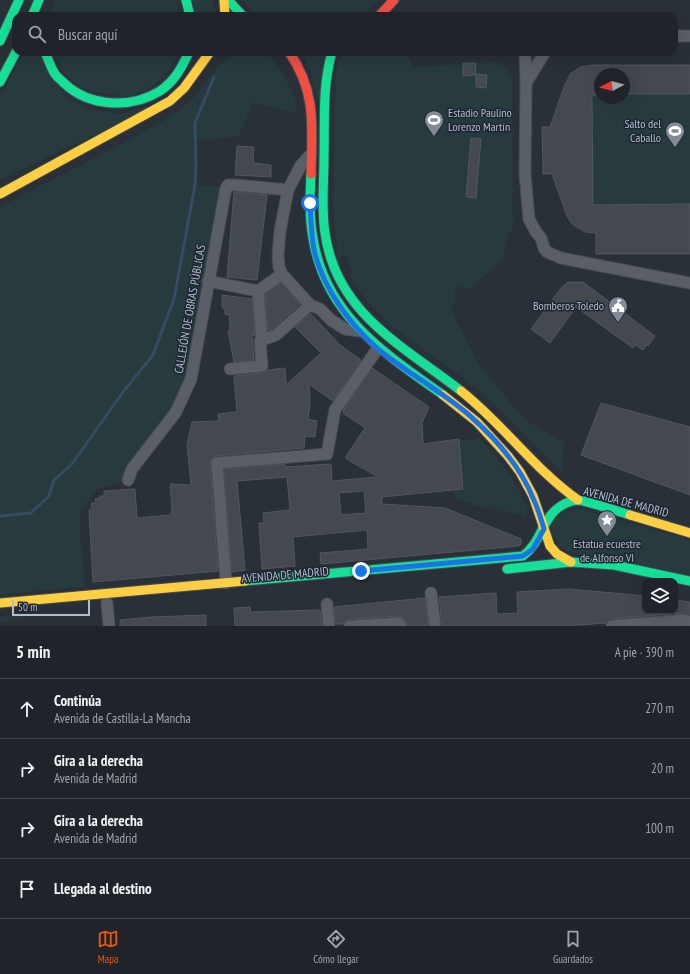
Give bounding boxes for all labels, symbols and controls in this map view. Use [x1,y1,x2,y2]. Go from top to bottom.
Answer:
search box [12,12,678,56]
icon: search [26,23,48,45]
text: Buscar aquí [58,25,118,44]
north arrow [594,68,630,104]
place label: Estadio Paulino Lorenzo Martín [448,105,512,134]
sports icon: Estadio Paulino Lorenzo Martín [423,109,445,137]
place label: Salto del Caballo [624,116,661,145]
sports icon: Salto del Caballo [664,120,686,148]
route start [301,194,319,212]
street label: CALLEJÓN DE OBRAS PÚBLICAS [171,243,208,375]
public building icon: Bomberos Toledo [607,295,629,323]
place label: Bomberos Toledo [533,298,604,313]
street label: AVENIDA DE MADRID [582,483,670,520]
place icon: Estatua ecuestre de Alfonso VI [596,509,618,537]
place label: Estatua ecuestre de Alfonso VI [573,536,641,565]
route end [352,562,370,580]
street label: AVENIDA DE MADRID [241,563,329,586]
map controls [642,578,678,614]
button: layers [642,578,678,614]
scale bar [12,598,90,617]
text: 50 m [18,600,37,614]
text: 5 min [16,641,50,663]
text: A pie · 390 m [615,644,674,661]
text: Continúa [54,691,101,710]
icon: ahead [16,698,38,720]
text: 270 m [645,700,674,717]
text: Avenida de Castilla-La Mancha [54,710,191,727]
text: Gira a la derecha [54,751,143,770]
icon: right [16,758,38,780]
text: 20 m [651,760,674,777]
text: Avenida de Madrid [54,770,137,787]
text: Gira a la derecha [54,811,143,830]
icon: right [16,818,38,840]
text: 100 m [645,820,674,837]
text: Avenida de Madrid [54,830,137,847]
icon: arrive [16,878,38,900]
text: Llegada al destino [54,879,152,898]
tab: Mapa [97,928,119,966]
tab: Cómo llegar [313,928,359,966]
tab: Guardados [553,928,593,966]

